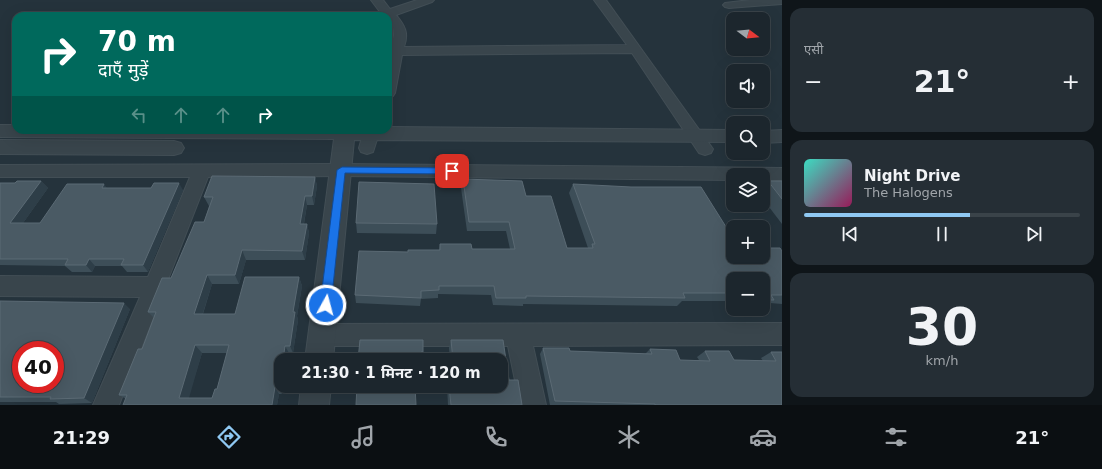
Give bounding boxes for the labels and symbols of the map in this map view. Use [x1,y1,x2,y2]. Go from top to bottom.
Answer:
north arrow [726,12,770,56]
pin [435,154,469,188]
position arrow [305,284,347,326]
speed limit sign: 40 [12,341,64,393]

